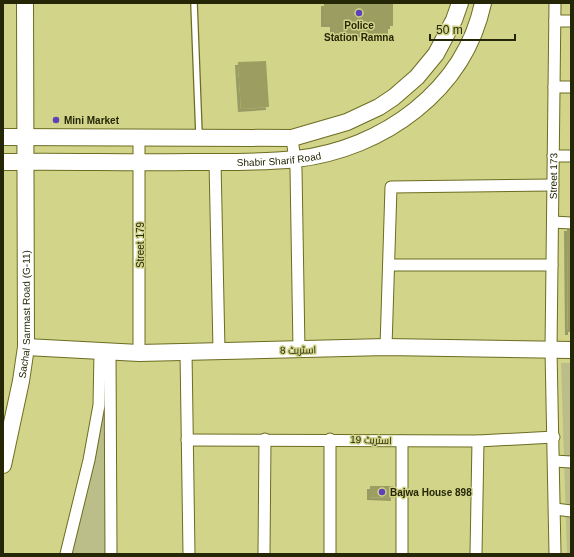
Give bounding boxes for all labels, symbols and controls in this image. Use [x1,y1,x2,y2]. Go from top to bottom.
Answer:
marker: Police Station Ramna [354,8,364,18]
scale bar [430,16,515,42]
place label: Police Station Ramna [324,20,394,43]
text: 50 m [436,23,463,37]
marker: Mini Market [51,115,61,125]
place label: Mini Market [64,115,120,126]
street label: Shabir Sharif Road [237,149,322,168]
street label: Street 173 [547,152,559,199]
street label: Street 179 [135,221,146,268]
street label: Sachal Sarmast Road (G-11) [16,250,32,379]
street label: اسٹریٹ 8 [280,344,316,356]
street label: اسٹریٹ 19 [350,434,392,446]
marker: Bajwa House 898 [377,487,387,497]
place label: Bajwa House 898 [390,487,472,498]

